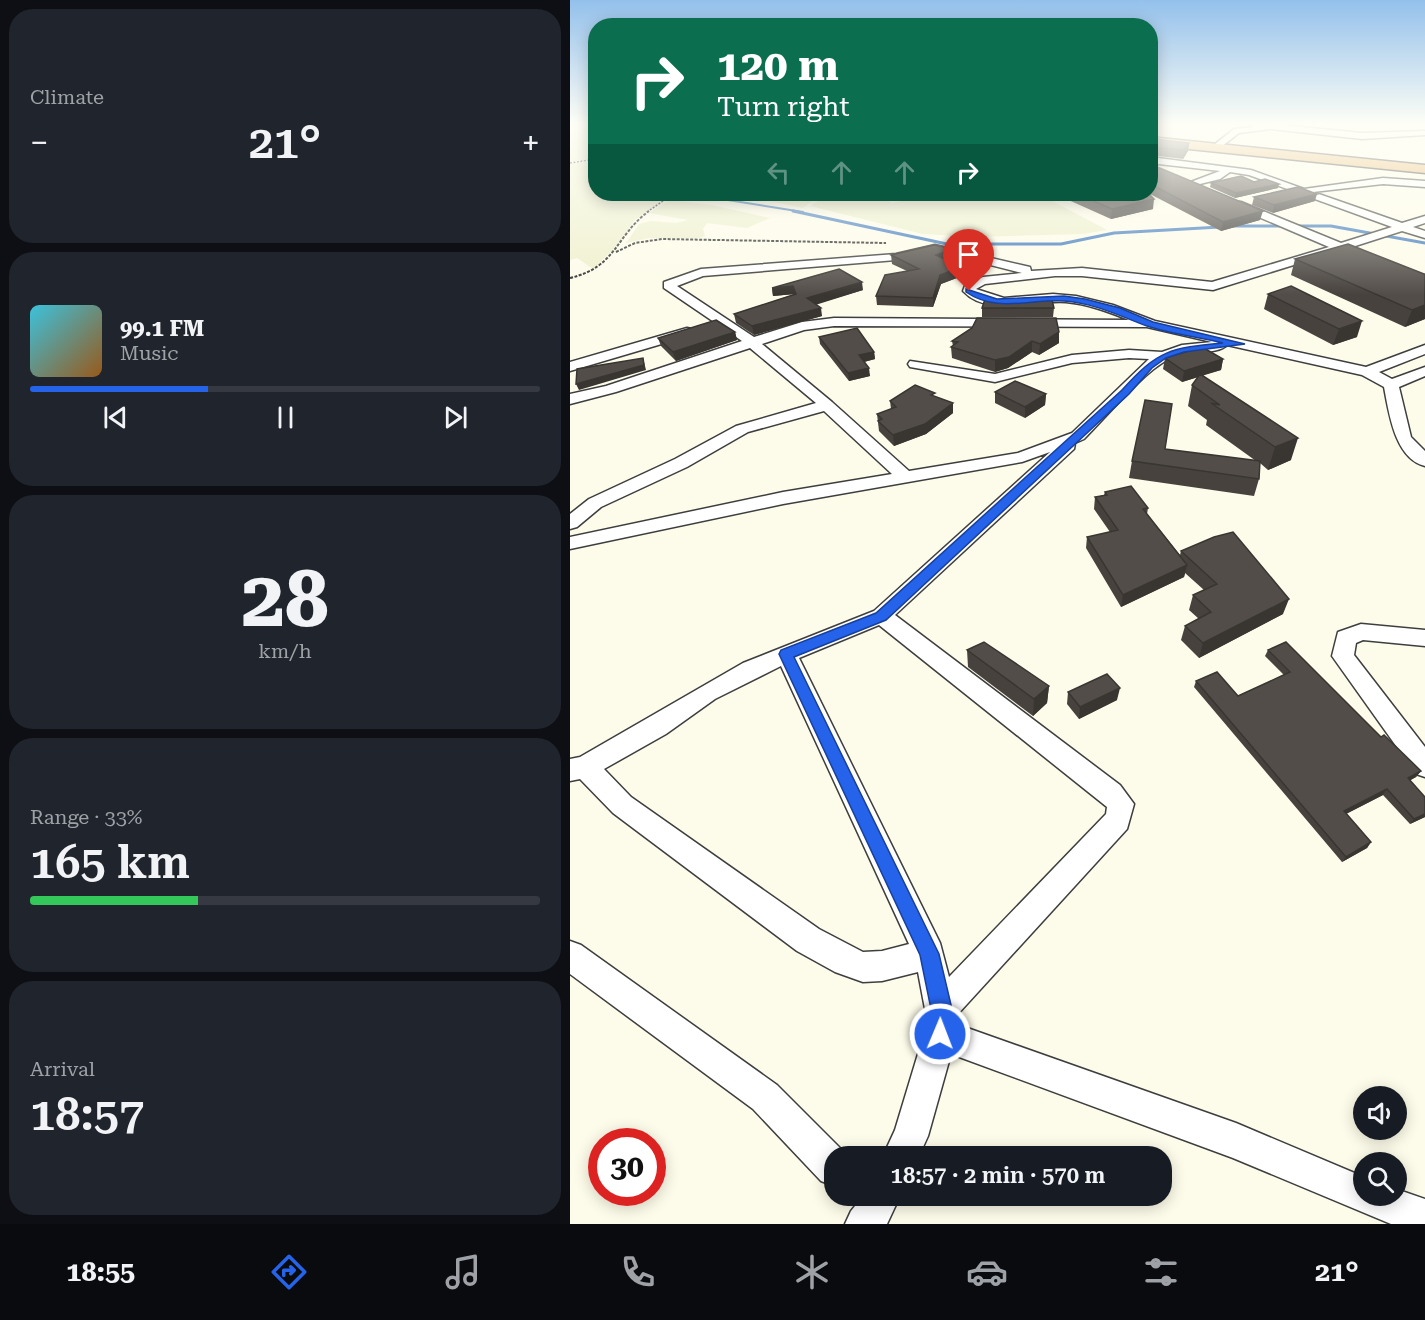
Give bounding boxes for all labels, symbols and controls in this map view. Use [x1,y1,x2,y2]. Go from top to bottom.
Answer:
text: 120 m [717,41,839,90]
icon: right [618,42,696,120]
text: Climate [30,85,104,109]
text: Turn right [717,91,850,123]
text: 21° [249,116,321,169]
text: − [30,123,48,162]
text: + [522,123,540,162]
icon: left [762,156,795,189]
icon: ahead [825,156,858,189]
icon: ahead [888,156,921,189]
icon: right [951,156,984,189]
pin [943,229,994,291]
icon: arrive [952,238,985,271]
text: 99.1 FM [120,316,204,341]
text: Music [120,341,179,365]
icon: previous [99,401,132,434]
icon: pause [269,401,302,434]
icon: next [439,401,472,434]
text: 28 [241,554,329,645]
text: km/h [258,639,312,663]
text: Range · 33% [30,805,142,829]
text: 165 km [30,836,190,889]
position arrow [908,1002,972,1066]
text: Arrival [30,1057,95,1081]
map controls [1353,1086,1407,1206]
button: sound [1353,1086,1407,1140]
text: 18:57 [30,1088,144,1141]
speed limit sign: 30 [588,1128,666,1206]
button: search [1353,1152,1407,1206]
text: 18:57 · 2 min · 570 m [891,1163,1105,1188]
icon: directions [268,1251,310,1293]
icon: music [442,1251,484,1293]
icon: phone [617,1251,659,1293]
icon: climate [791,1251,833,1293]
icon: car [966,1251,1008,1293]
icon: filters [1140,1251,1182,1293]
text: 18:55 [66,1256,135,1288]
text: 21° [1315,1256,1359,1288]

